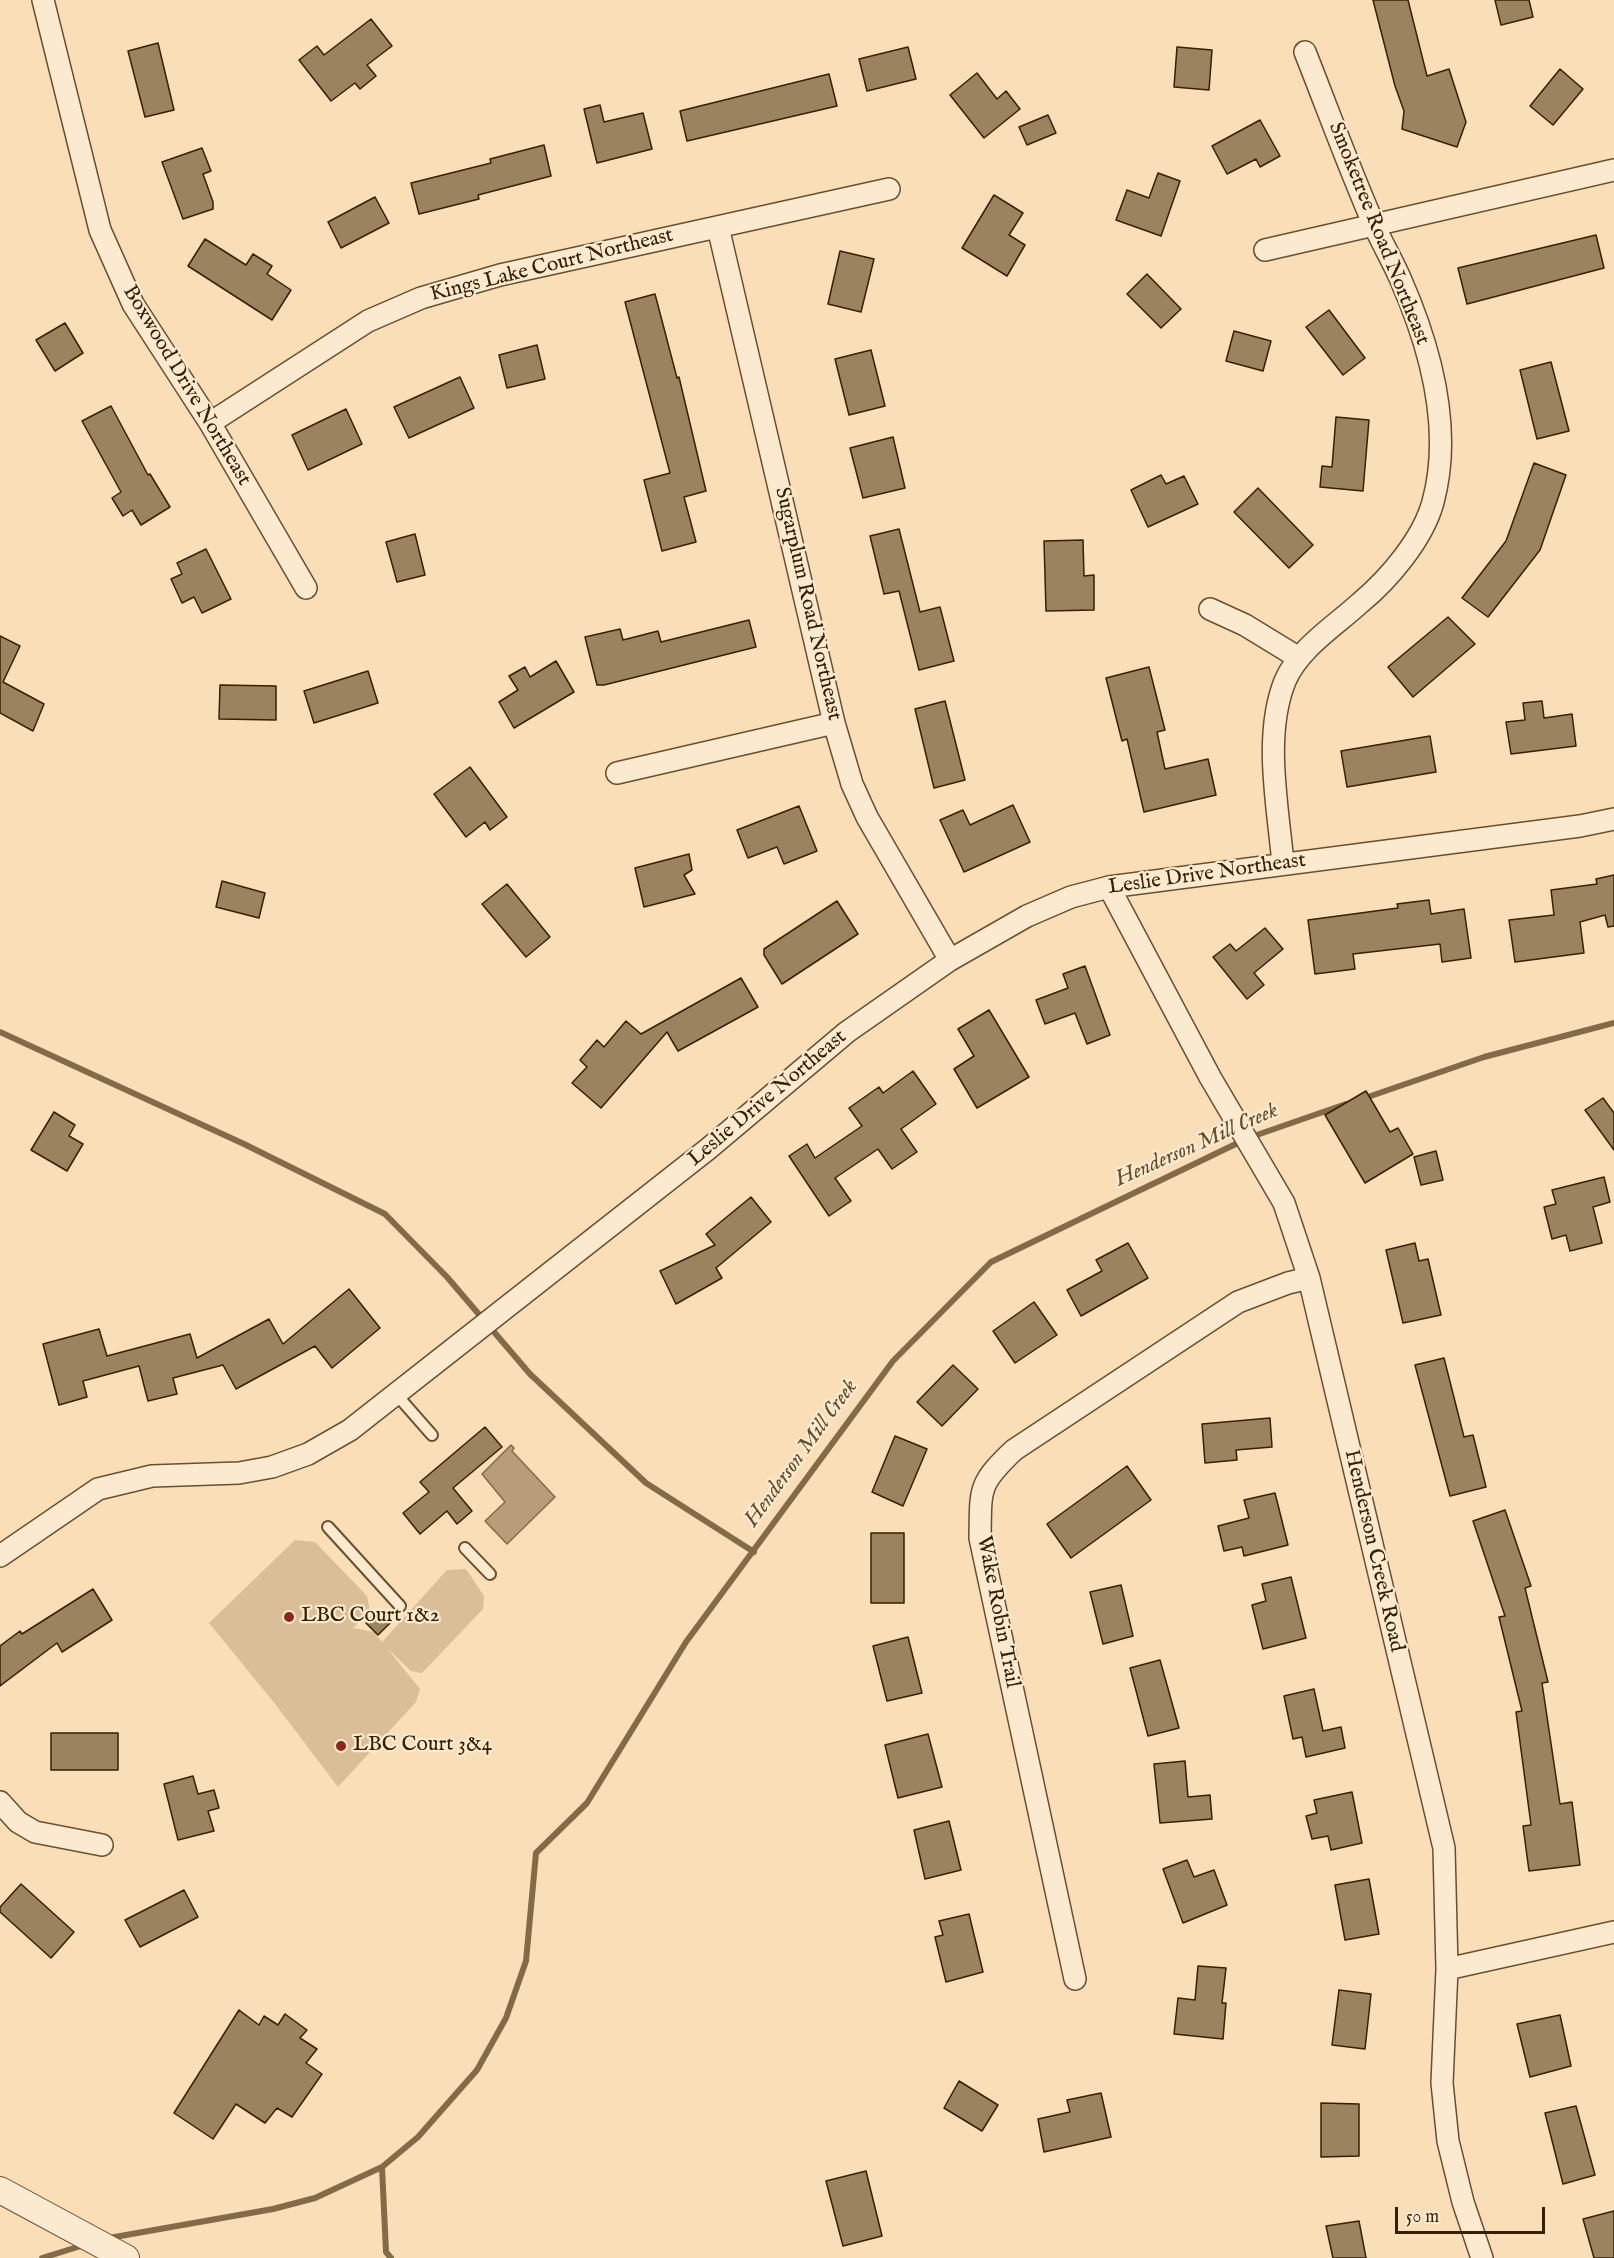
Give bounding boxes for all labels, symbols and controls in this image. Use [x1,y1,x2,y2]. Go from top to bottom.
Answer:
street label: Smoketree Road Northeast [1322,119,1434,349]
street label: Kings Lake Court Northeast [428,224,676,308]
street label: Boxwood Drive Northeast [116,281,256,491]
street label: Sugarplum Road Northeast [768,485,846,723]
street label: Leslie Drive Northeast [1107,849,1307,901]
street label: Leslie Drive Northeast [684,1025,852,1173]
water label: Henderson Mill Creek [1111,1098,1283,1194]
water label: Henderson Mill Creek [740,1375,864,1533]
street label: Henderson Creek Road [1337,1447,1409,1655]
street label: Wake Robin Trail [970,1534,1024,1690]
place label: LBC Court 1&2 [301,1604,440,1630]
marker: LBC Court 1&2 [282,1610,296,1624]
place label: LBC Court 3&4 [353,1733,492,1759]
marker: LBC Court 3&4 [334,1739,348,1753]
scale bar [1398,2195,1548,2233]
text: 50 m [1406,2206,1439,2229]

